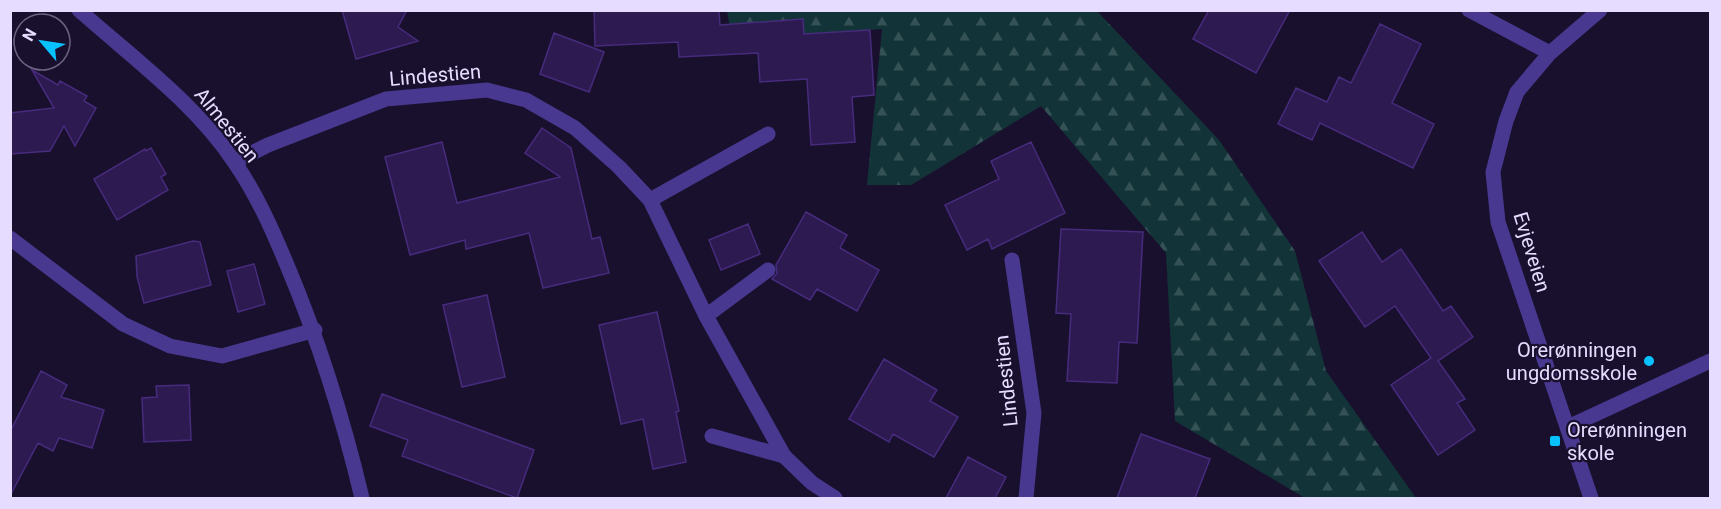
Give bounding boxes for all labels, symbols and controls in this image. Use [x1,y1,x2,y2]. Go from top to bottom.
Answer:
north arrow [12,12,72,72]
text: N [18,25,40,45]
street label: Lindestien [388,59,482,91]
street label: Almestien [190,83,264,167]
street label: Evjeveien [1508,209,1556,295]
street label: Lindestien [989,334,1023,428]
place label: Orerønningen ungdomsskole [1506,338,1637,385]
marker: Orerønningen ungdomsskole [1642,354,1656,368]
place label: Orerønningen skole [1567,418,1687,465]
marker: Orerønningen skole [1548,434,1562,448]

